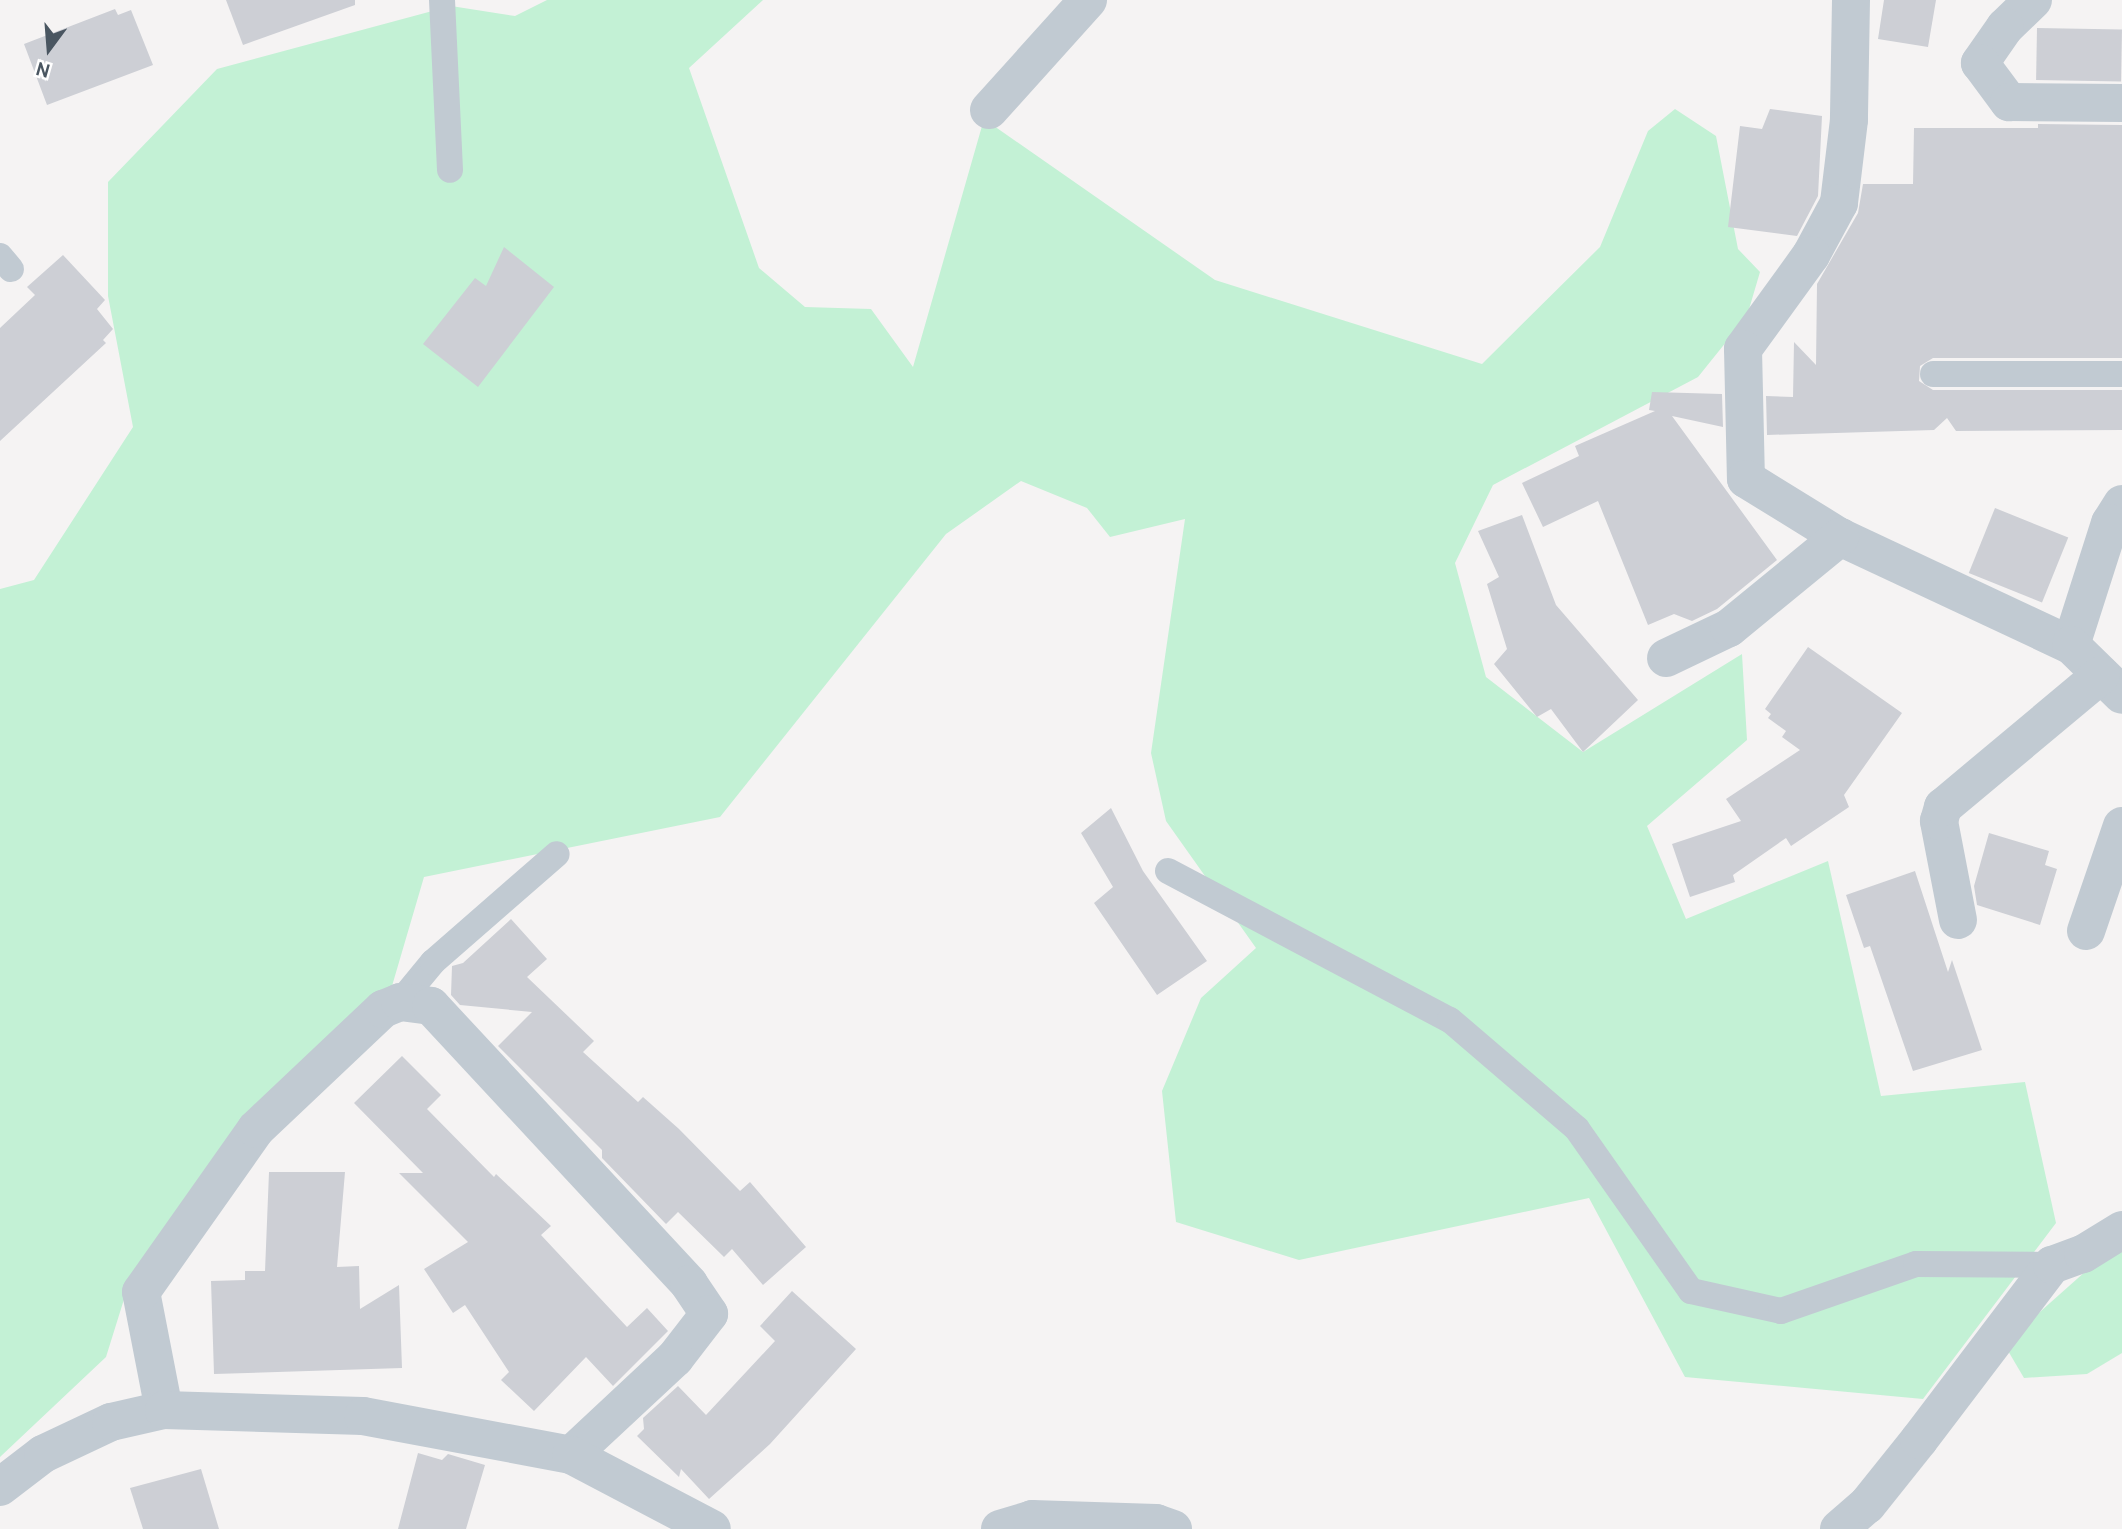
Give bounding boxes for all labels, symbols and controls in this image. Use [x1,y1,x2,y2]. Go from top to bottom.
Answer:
north arrow [14,14,84,84]
text: N [33,57,53,83]

